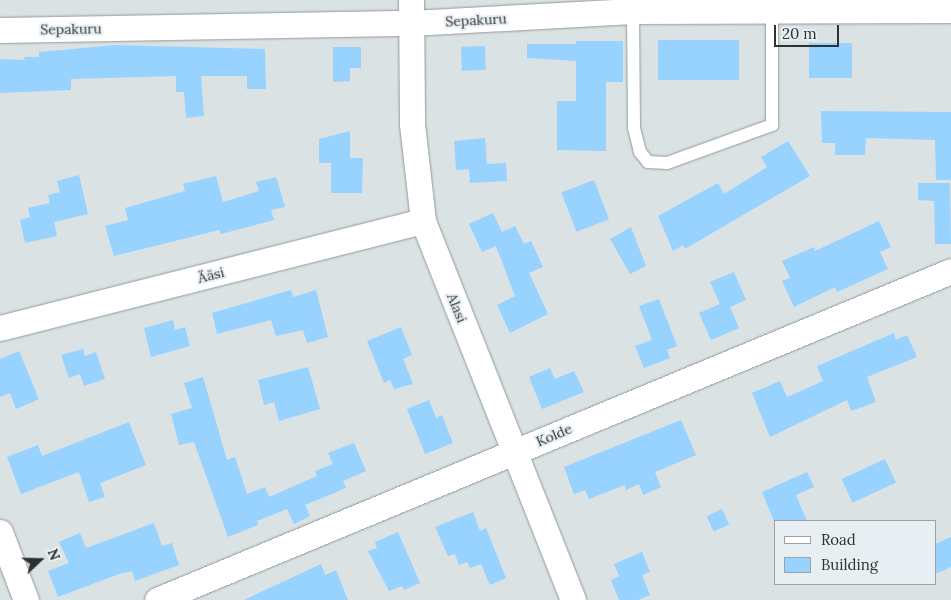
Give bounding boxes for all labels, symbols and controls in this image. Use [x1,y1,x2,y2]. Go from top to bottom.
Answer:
street label: Sepakuru [445,10,507,30]
scale bar [776,15,841,47]
street label: Sepakuru [40,20,102,38]
text: 20 m [782,24,817,43]
street label: Ääsi [196,264,226,286]
street label: Alasi [444,291,470,325]
street label: Kolde [534,420,574,450]
legend [774,520,936,585]
text: Road [821,530,856,549]
north arrow [15,535,65,585]
text: N [44,546,64,563]
text: Building [821,555,878,574]

